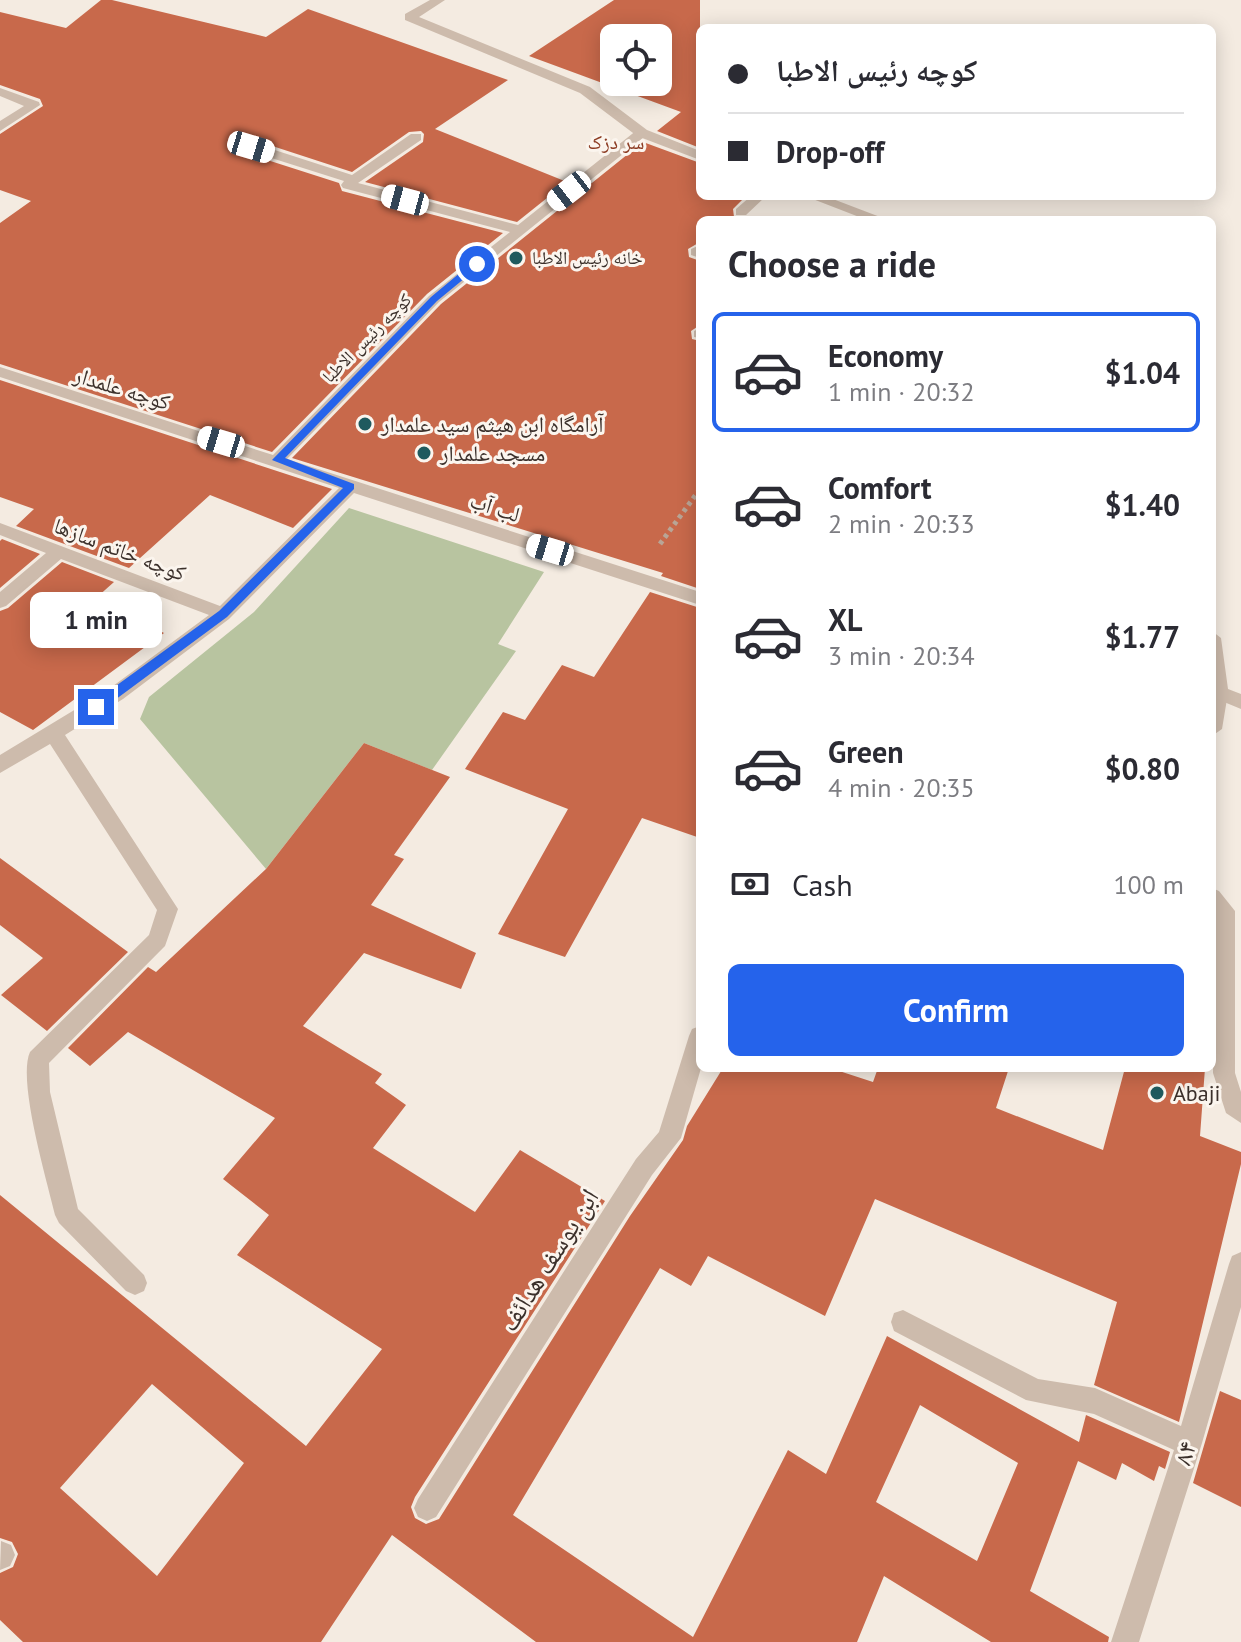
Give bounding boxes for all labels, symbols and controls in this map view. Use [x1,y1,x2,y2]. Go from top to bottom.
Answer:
map controls [600,24,672,96]
button: locate [600,24,672,96]
text: کوچه رئیس الاطبا [776,50,977,89]
car [225,129,277,165]
district label: سر دزک [587,129,645,155]
text: Drop-off [776,132,884,171]
car [543,167,595,215]
car [379,182,431,218]
text: Choose a ride [728,240,936,287]
route start [459,246,495,282]
place label: خانه رئیس الاطبا [532,246,643,269]
marker: خانه رئیس الاطبا [507,249,525,267]
street label: کوچه رئیس الاطبا [317,288,417,387]
icon: car [732,336,804,408]
text: Economy [828,336,943,375]
text: $1.04 [1105,353,1180,392]
street label: کوچه علمدار [70,360,173,416]
text: 1 min · 20:32 [828,375,975,408]
place label: آرامگاه ابن هیثم سید علمدار [380,410,604,439]
marker: آرامگاه ابن هیثم سید علمدار [356,415,374,433]
car [195,424,247,460]
place label: مسجد علمدار [439,439,545,467]
marker: مسجد علمدار [415,444,433,462]
icon: car [732,468,804,540]
text: Comfort [828,468,931,507]
text: $1.40 [1105,485,1180,524]
street label: لب آب [467,486,523,528]
text: 2 min · 20:33 [828,507,975,540]
street label: کوچه خاتم سازها [50,511,190,588]
car [524,532,576,568]
callout: 1 min [30,591,162,647]
icon: car [732,600,804,672]
text: XL [828,600,862,639]
text: 1 min [64,603,128,636]
text: $1.77 [1105,617,1180,656]
text: 3 min · 20:34 [828,639,975,672]
route end [78,689,114,725]
icon: car [732,732,804,804]
text: Green [828,732,903,771]
text: $0.80 [1105,749,1180,788]
text: 4 min · 20:35 [828,771,975,804]
icon: cash [728,862,772,906]
text: Cash [792,865,853,904]
text: 100 m [1113,868,1184,901]
button: Confirm [728,964,1184,1056]
place label: Abaji [1173,1079,1220,1107]
marker: Abaji [1148,1084,1166,1102]
street label: ابن یوسف هدائف [492,1182,605,1337]
street label: ۸۴ [1165,1437,1204,1469]

